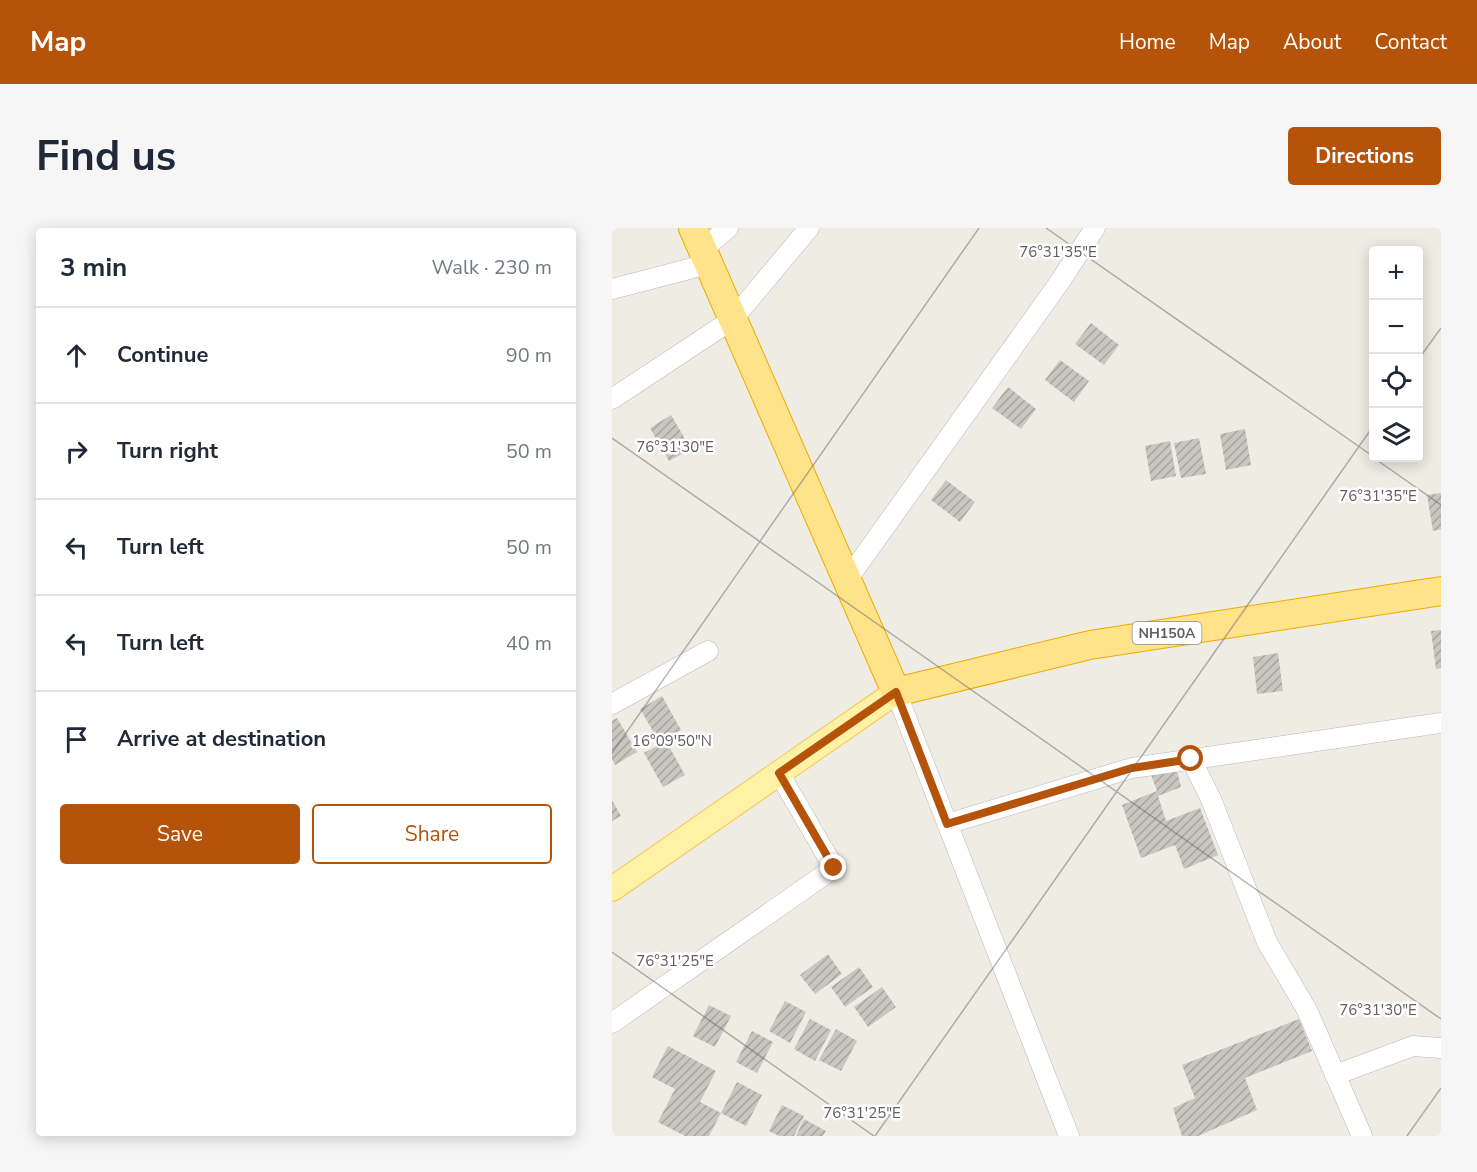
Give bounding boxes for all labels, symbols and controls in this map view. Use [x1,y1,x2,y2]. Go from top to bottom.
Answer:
text: Map [30,23,86,61]
text: Home [1119,28,1176,56]
text: Map [1209,28,1250,56]
text: About [1283,28,1341,56]
text: Contact [1374,28,1447,56]
button: Directions [1288,127,1441,185]
text: Find us [36,128,176,185]
text: 76°31'35"E [1019,242,1097,262]
map controls [1369,246,1423,462]
button: + [1369,246,1423,300]
text: 3 min [60,250,127,285]
text: Walk · 230 m [432,254,552,281]
button: − [1369,300,1423,354]
icon: ahead [60,339,93,372]
text: Continue [117,340,208,370]
text: 90 m [506,342,552,369]
button: locate [1369,354,1423,408]
button: layers [1369,408,1423,462]
icon: right [60,435,93,468]
text: Turn right [117,436,218,466]
text: 76°31'30"E [636,437,714,457]
text: 50 m [506,438,552,465]
text: 76°31'35"E [1339,486,1417,506]
icon: left [60,531,93,564]
text: Turn left [117,532,204,562]
text: 50 m [506,534,552,561]
road number: NH150A [1132,622,1202,644]
icon: left [60,627,93,660]
text: Turn left [117,628,204,658]
text: 40 m [506,630,552,657]
icon: arrive [60,723,93,756]
text: Arrive at destination [117,724,326,754]
text: 16°09'50"N [632,731,712,751]
route start [1177,745,1203,771]
button: Save [60,804,300,864]
button: Share [312,804,552,864]
route end [820,854,846,880]
text: 76°31'25"E [636,951,714,971]
text: 76°31'30"E [1339,1000,1417,1020]
text: 76°31'25"E [823,1103,901,1123]

